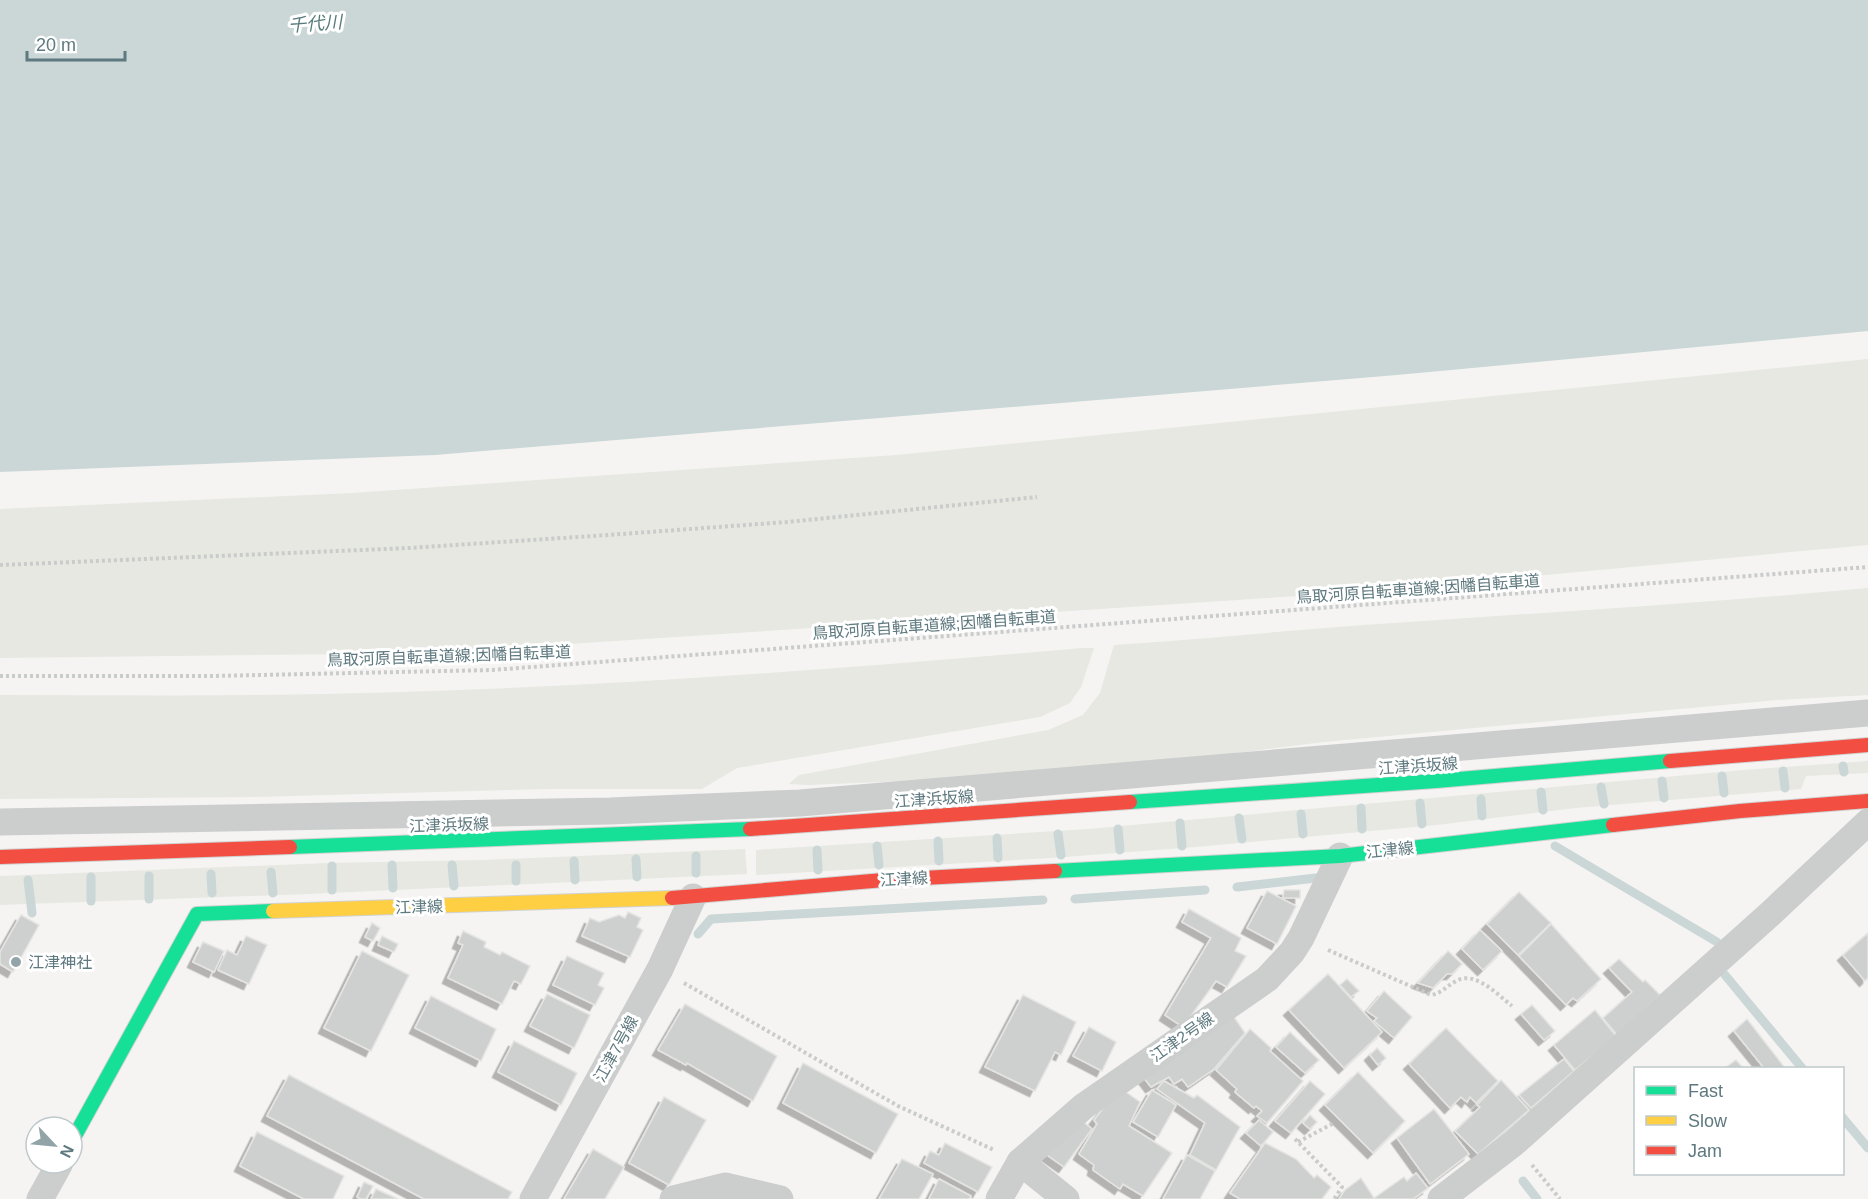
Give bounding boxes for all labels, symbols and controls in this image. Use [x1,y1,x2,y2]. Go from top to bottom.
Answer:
water label: 千代川 [287,12,345,36]
scale bar [27,24,124,62]
text: 20 m [36,35,76,55]
street label: 鳥取河原自転車道線;因幡自転車道 [1295,572,1541,606]
street label: 鳥取河原自転車道線;因幡自転車道 [811,608,1057,642]
street label: 鳥取河原自転車道線;因幡自転車道 [327,643,571,669]
street label: 江津浜坂線 [1377,755,1459,777]
street label: 江津浜坂線 [893,788,975,810]
street label: 江津浜坂線 [409,815,489,835]
street label: 江津線 [1365,839,1415,861]
street label: 江津線 [880,869,928,889]
street label: 江津線 [395,898,443,916]
place label: 江津神社 [28,954,92,971]
marker: 江津神社 [9,955,23,969]
street label: 江津2号線 [1147,1009,1217,1065]
street label: 江津7号線 [591,1013,641,1085]
legend [1634,1067,1844,1175]
text: Fast [1688,1081,1723,1101]
text: Slow [1688,1111,1728,1131]
north arrow [24,1115,84,1175]
text: Jam [1688,1141,1722,1161]
text: N [57,1142,77,1160]

